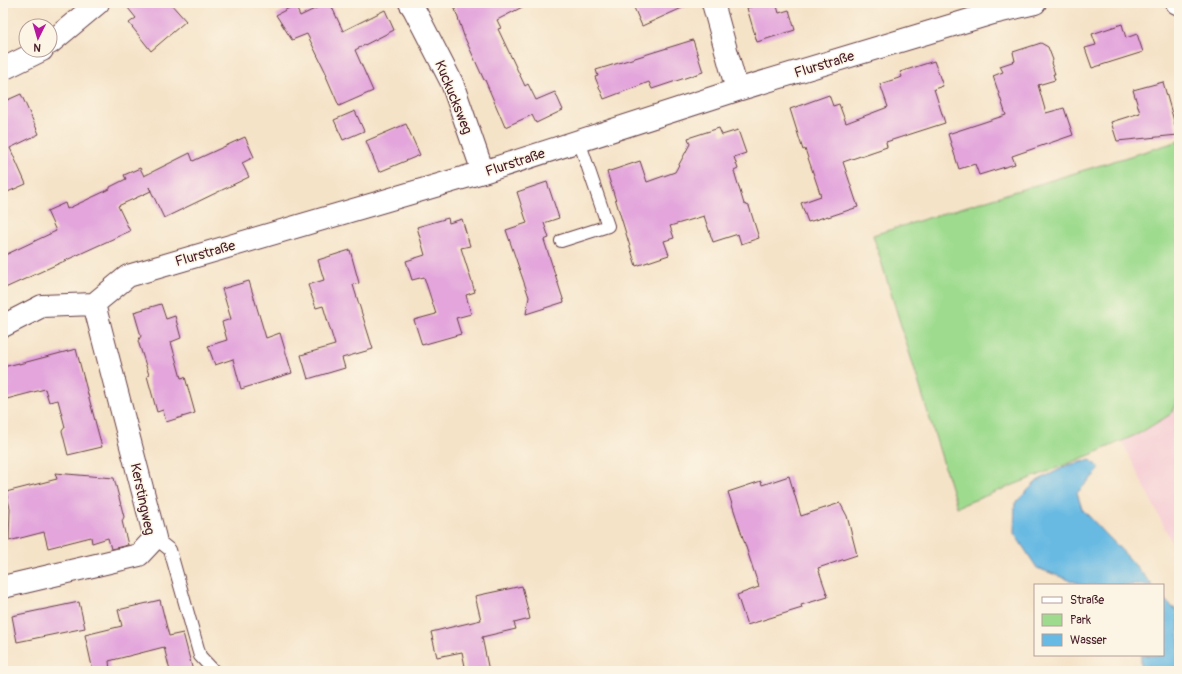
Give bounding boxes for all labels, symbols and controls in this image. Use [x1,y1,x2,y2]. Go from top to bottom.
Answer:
north arrow [18,18,58,58]
text: N [32,41,41,54]
street label: Flurstraße [792,47,856,82]
street label: Kuckucksweg [431,58,476,137]
street label: Flurstraße [483,145,547,180]
street label: Flurstraße [173,237,237,270]
street label: Kerstingweg [127,462,158,537]
legend [1034,584,1164,656]
text: Straße [1070,593,1104,608]
text: Park [1070,613,1091,628]
text: Wasser [1070,633,1107,648]

